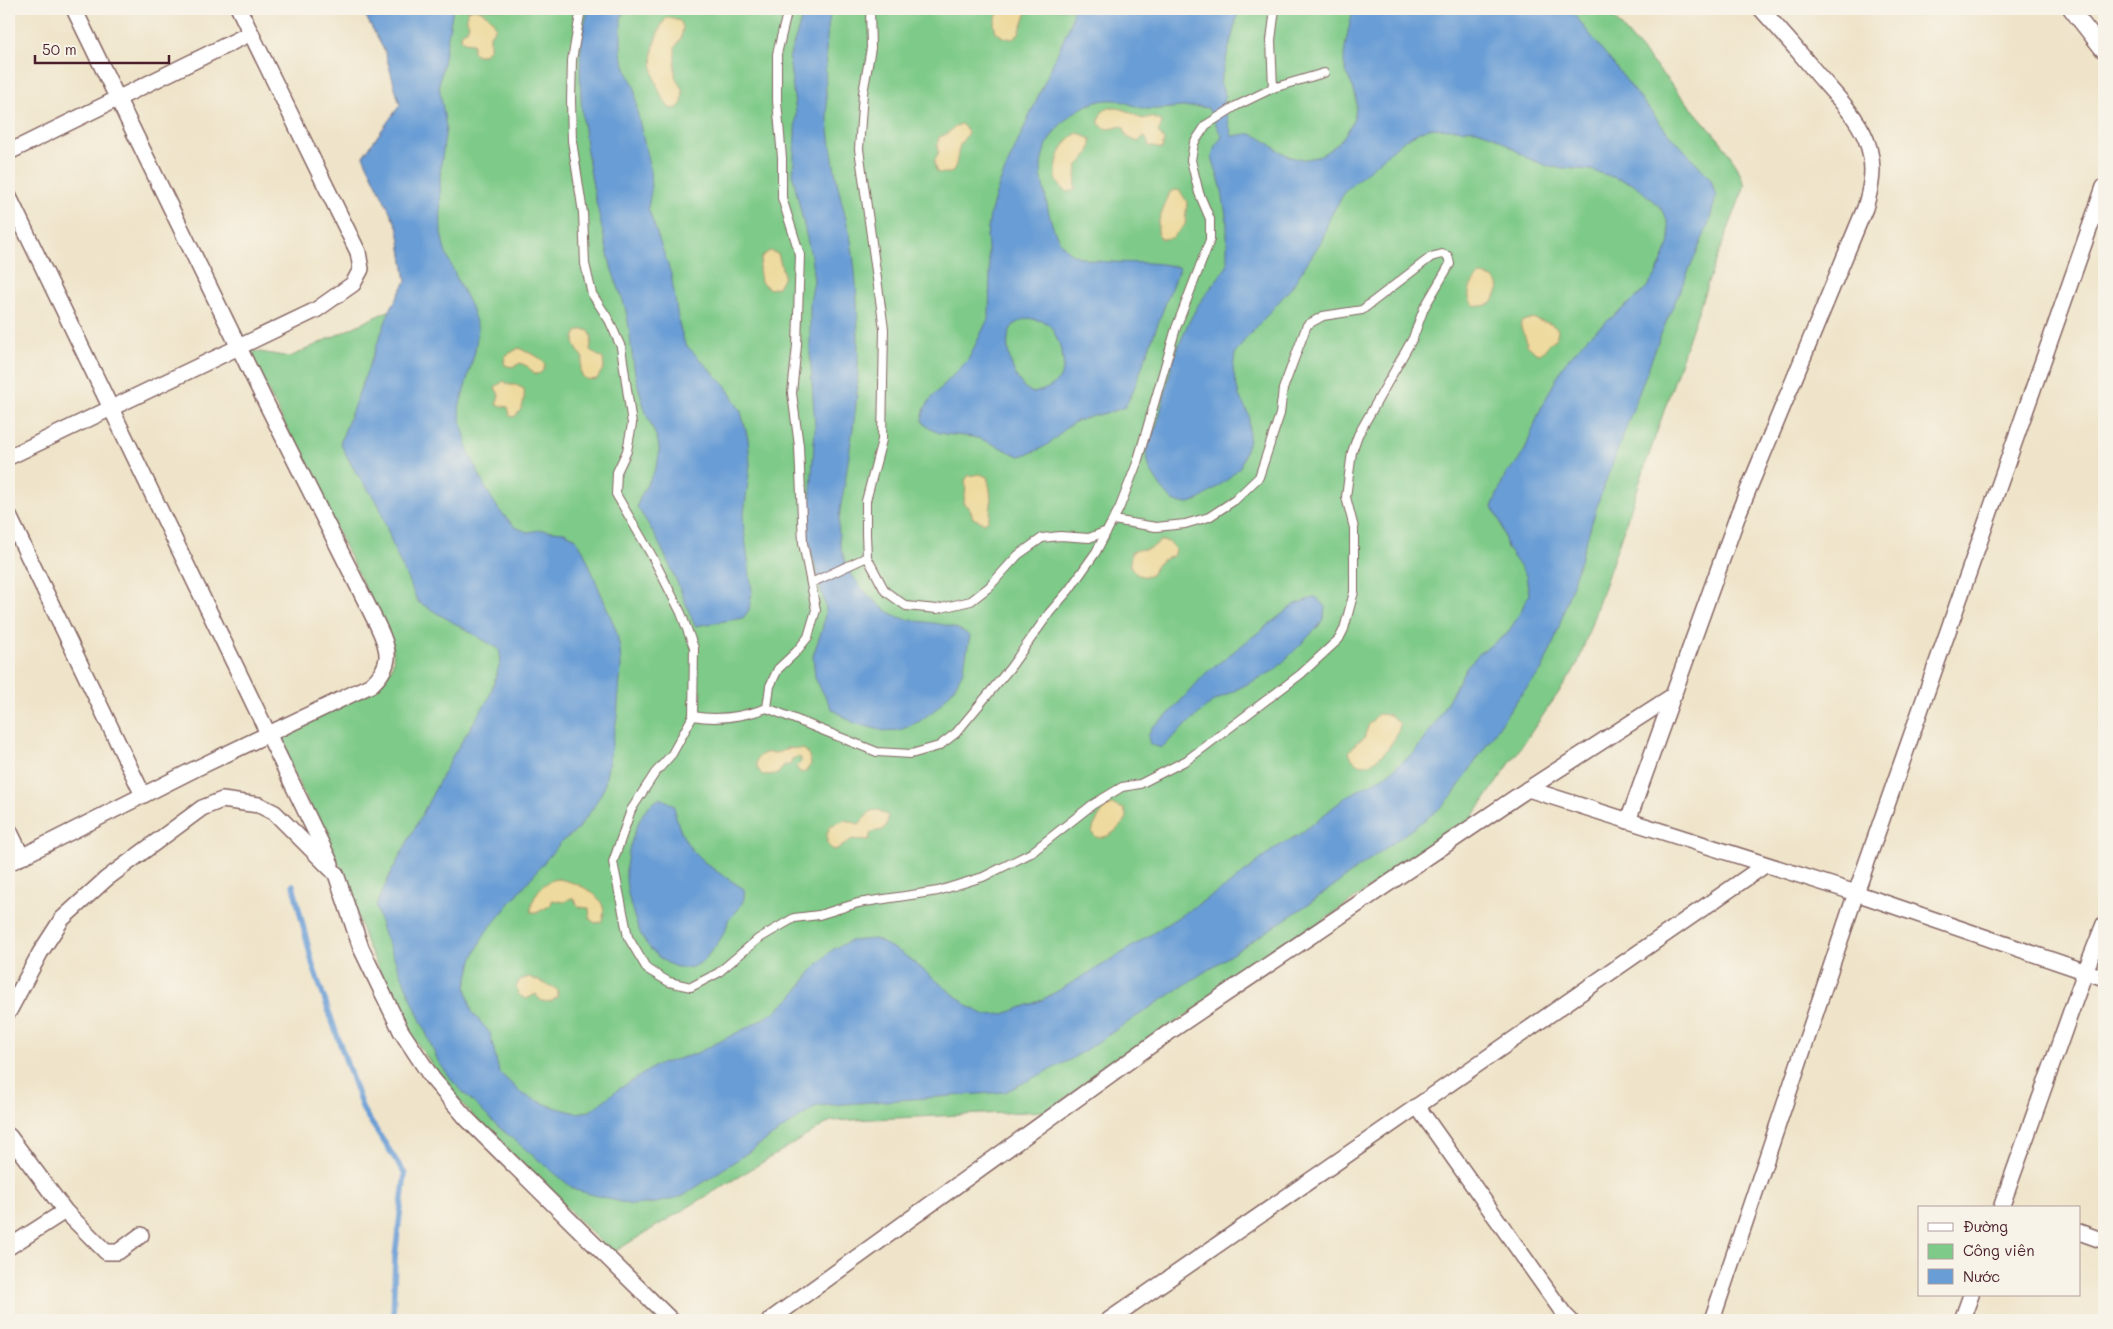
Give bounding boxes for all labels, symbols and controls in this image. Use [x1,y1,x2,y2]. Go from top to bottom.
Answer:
scale bar [35,32,169,64]
text: 50 m [42,39,77,59]
legend [1918,1206,2080,1296]
text: Đường [1963,1216,2008,1236]
text: Công viên [1963,1240,2035,1260]
text: Nước [1963,1266,2000,1286]

